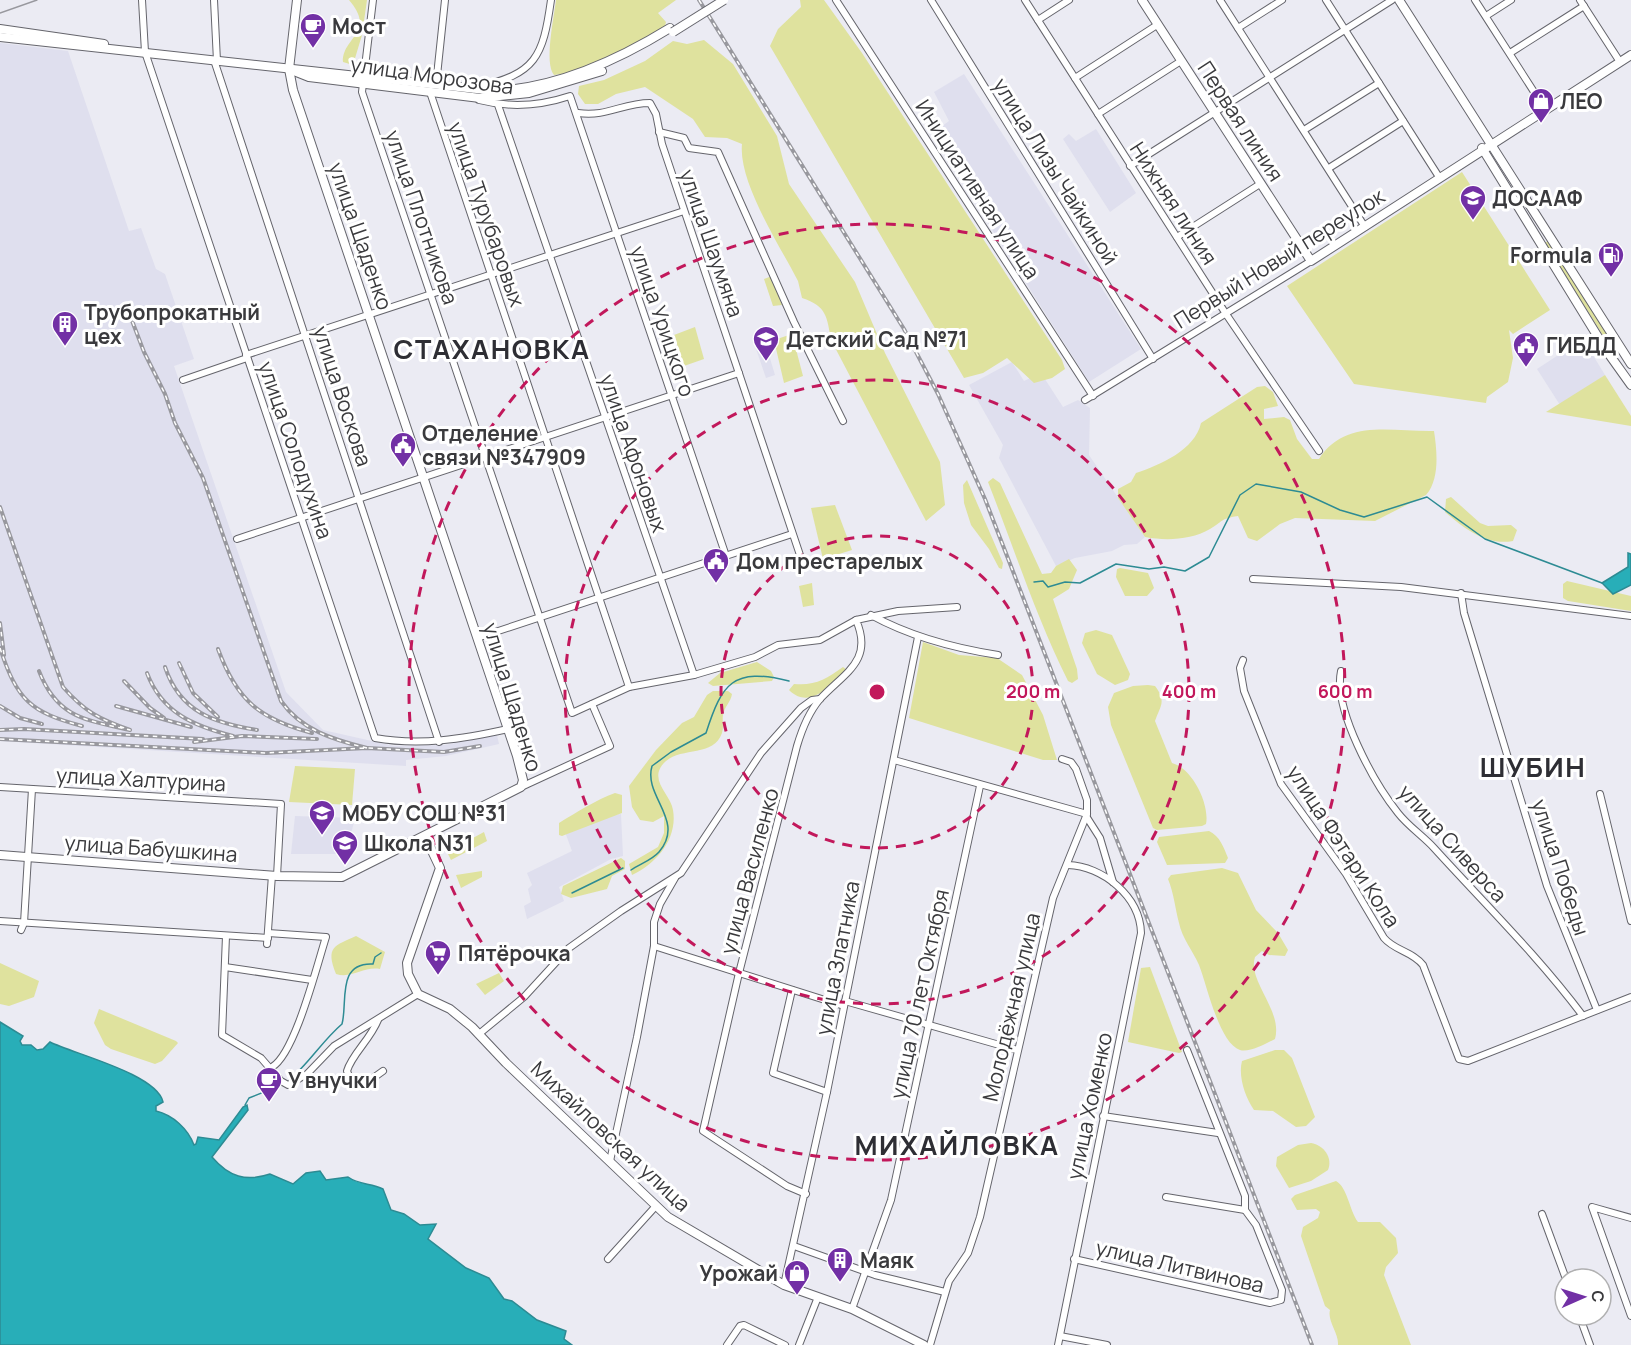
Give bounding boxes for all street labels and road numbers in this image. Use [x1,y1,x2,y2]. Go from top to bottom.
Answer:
street label: улица Морозова [349,50,515,100]
street label: Первая линия [1192,56,1290,186]
street label: улица Лизы Чайкиной [987,72,1125,270]
street label: Инициативная улица [910,94,1046,284]
street label: улица Турубаровых [442,118,532,310]
street label: улица Плотникова [379,126,465,308]
street label: Нижняя линия [1124,136,1224,270]
street label: улица Щаденко [323,158,399,314]
street label: улица Шаумяна [674,165,750,321]
street label: Первый Новый переулок [1168,181,1390,334]
street label: улица Урицкого [624,242,702,400]
street label: улица Воскова [307,322,379,470]
street label: улица Солодухина [252,357,340,543]
street label: улица Афоновых [594,370,674,536]
street label: улица Щаденко [477,619,549,775]
street label: улица Фэтари Кола [1281,760,1407,932]
street label: улица Халтурина [55,761,227,797]
street label: улица Сиверса [1393,778,1513,908]
street label: улица Василенко [713,785,785,957]
street label: улица Победы [1526,795,1596,939]
street label: улица Бабушкина [64,828,238,868]
street label: улица Златника [808,878,866,1038]
street label: улица 70 лет Октября [883,887,955,1101]
street label: Молодёжная улица [976,910,1046,1104]
street label: улица Хоменко [1060,1030,1118,1182]
street label: Михайловская улица [525,1055,697,1217]
street label: улица Литвинова [1093,1233,1267,1299]

